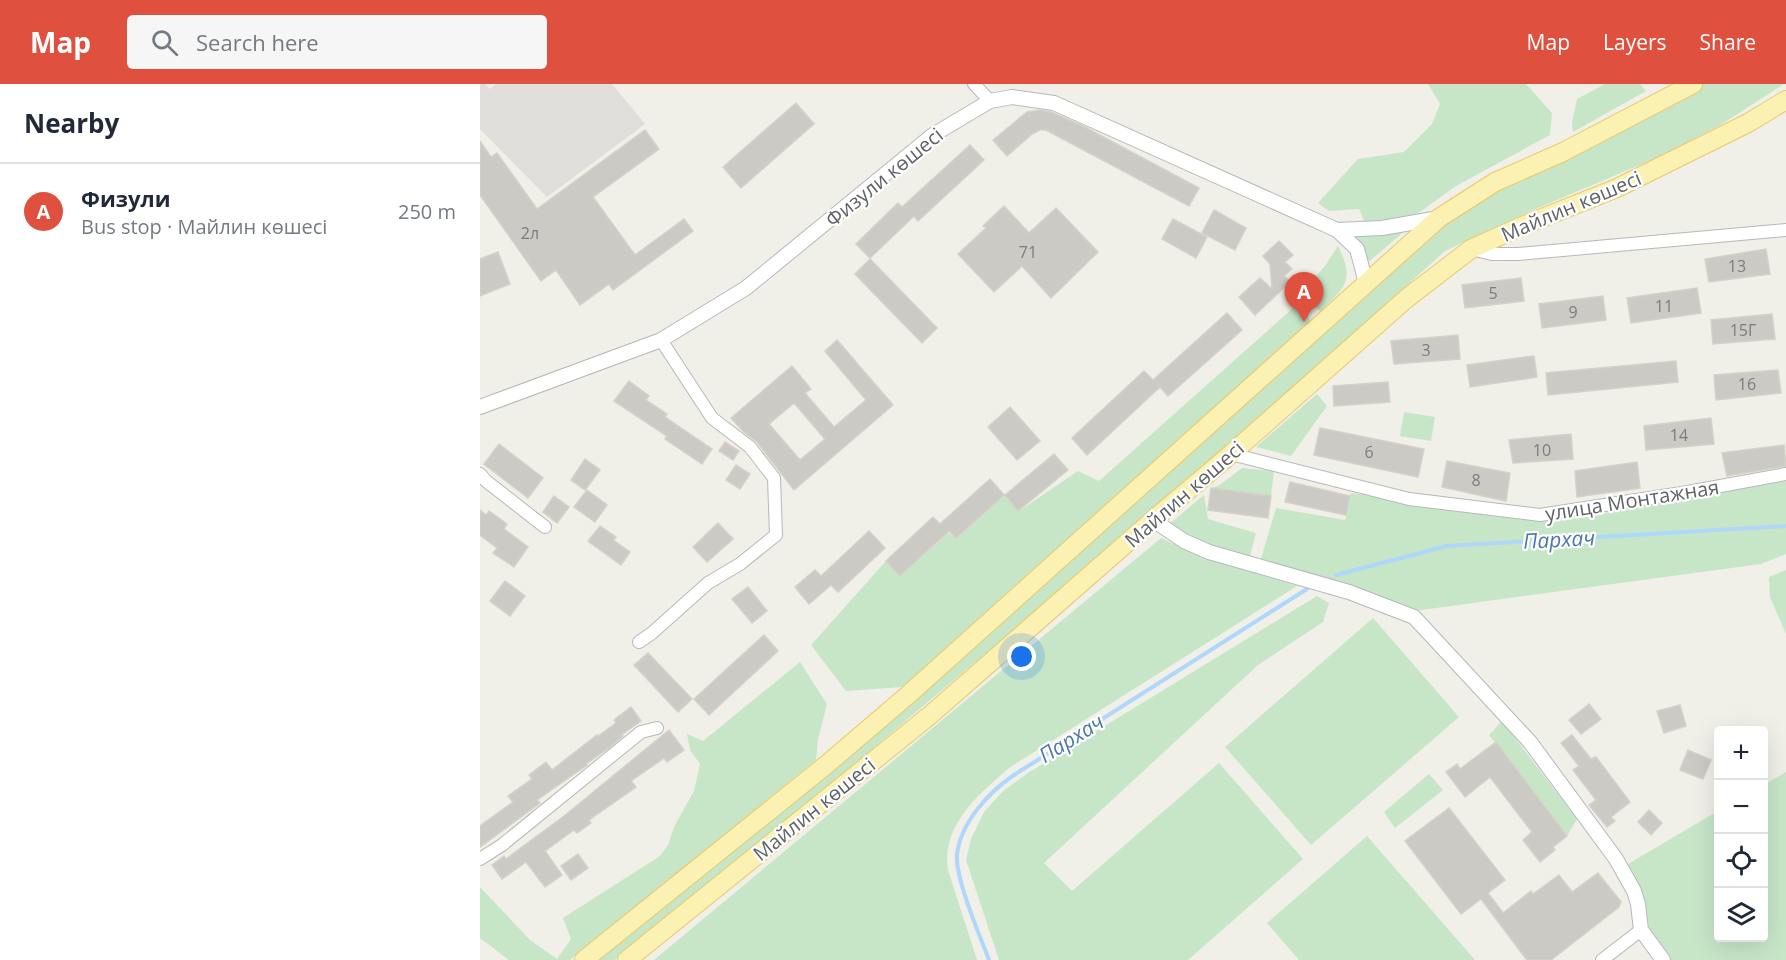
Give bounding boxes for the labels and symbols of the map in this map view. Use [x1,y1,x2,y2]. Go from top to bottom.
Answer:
street label: Физули көшесі [820,121,948,233]
street label: Майлин көшесі [1497,164,1645,248]
house number: 2л [521,222,539,244]
house number: 71 [1019,241,1037,263]
house number: 13 [1728,255,1746,277]
pin: A [1284,272,1324,322]
house number: 5 [1488,282,1498,304]
house number: 11 [1655,295,1673,317]
house number: 9 [1568,301,1578,323]
house number: 15Г [1730,319,1756,341]
house number: 3 [1421,339,1431,361]
house number: 16 [1738,373,1756,395]
house number: 14 [1670,424,1688,446]
street label: Майлин көшесі [1119,435,1249,553]
house number: 10 [1533,439,1551,461]
house number: 6 [1364,441,1374,463]
house number: 8 [1471,469,1481,491]
street label: улица Монтажная [1543,473,1721,527]
water label: Пархач [1522,523,1596,555]
your location [1007,642,1036,671]
water label: Пархач [1033,707,1109,769]
street label: Майлин көшесі [747,751,881,867]

